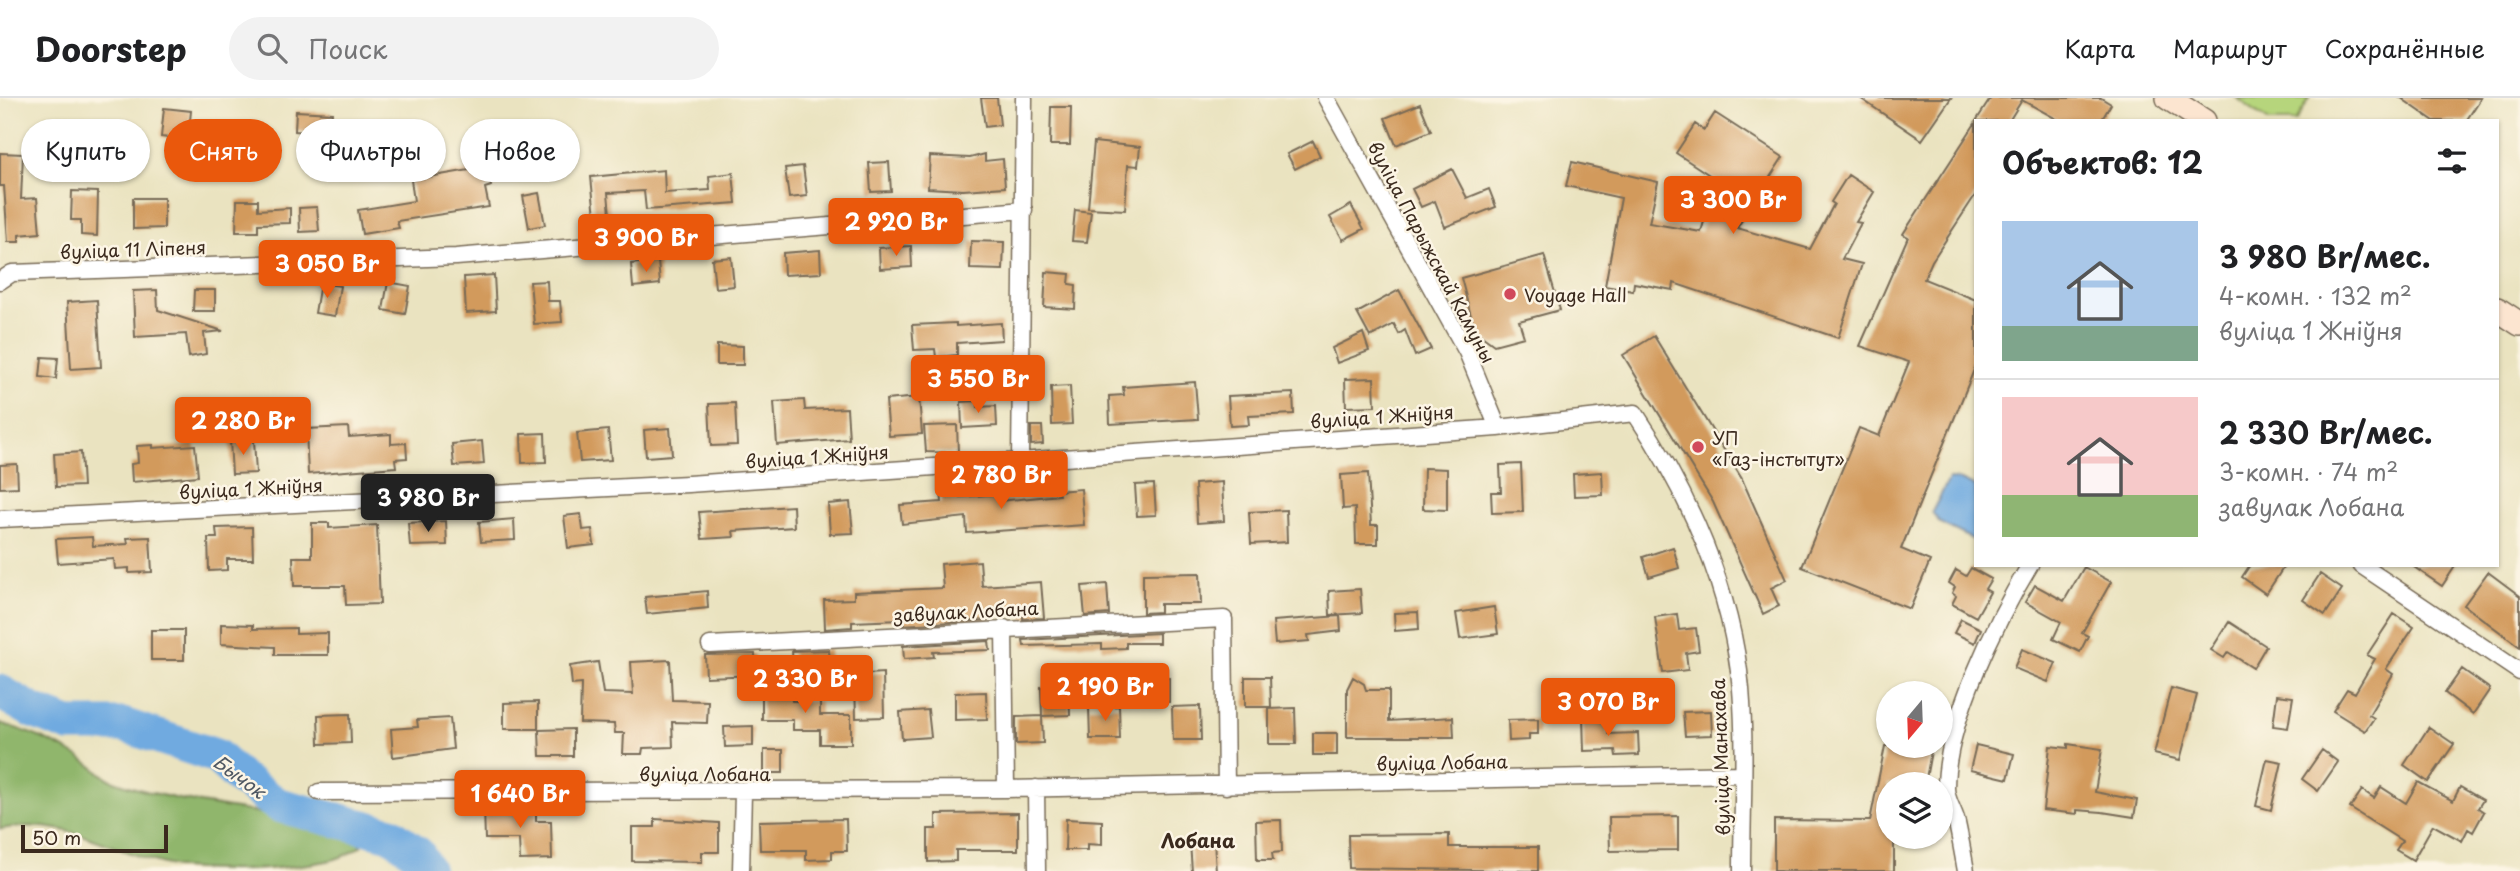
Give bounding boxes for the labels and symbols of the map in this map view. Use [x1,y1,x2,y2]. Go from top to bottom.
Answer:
street label: вуліца Парыжскай Камуны [1362,136,1502,368]
pin: 3 300 Br [1661,176,1805,236]
pin: 2 920 Br [824,198,968,258]
pin: 3 900 Br [574,214,718,274]
street label: вуліца 11 Ліпеня [60,233,206,265]
pin: 3 050 Br [255,240,399,300]
place label: Voyage Hall [1524,281,1627,308]
marker: Voyage Hall [1502,286,1518,302]
pin: 3 550 Br [906,356,1050,415]
pin: 2 280 Br [171,398,315,457]
street label: вуліца 1 Жніўня [1309,398,1455,434]
place label: УП «Газ-інстытут» [1712,424,1845,472]
street label: вуліца 1 Жніўня [744,438,890,474]
marker: УП «Газ-інстытут» [1690,439,1706,455]
pin: 2 780 Br [929,452,1073,511]
street label: вуліца 1 Жніўня [179,471,323,505]
pin: 3 980 Br [356,474,500,534]
street label: завулак Лобана [892,594,1040,628]
pin: 2 330 Br [733,656,877,715]
pin: 2 190 Br [1033,664,1177,723]
street label: вуліца Манахава [1704,677,1736,836]
pin: 3 070 Br [1536,678,1680,738]
north arrow [1876,681,1953,758]
water label: Бычок [208,747,273,806]
street label: вуліца Лобана [1376,747,1509,777]
street label: вуліца Лобана [639,760,771,787]
pin: 1 640 Br [448,770,592,830]
scale bar [21,822,168,854]
district label: Лобана [1161,826,1235,854]

